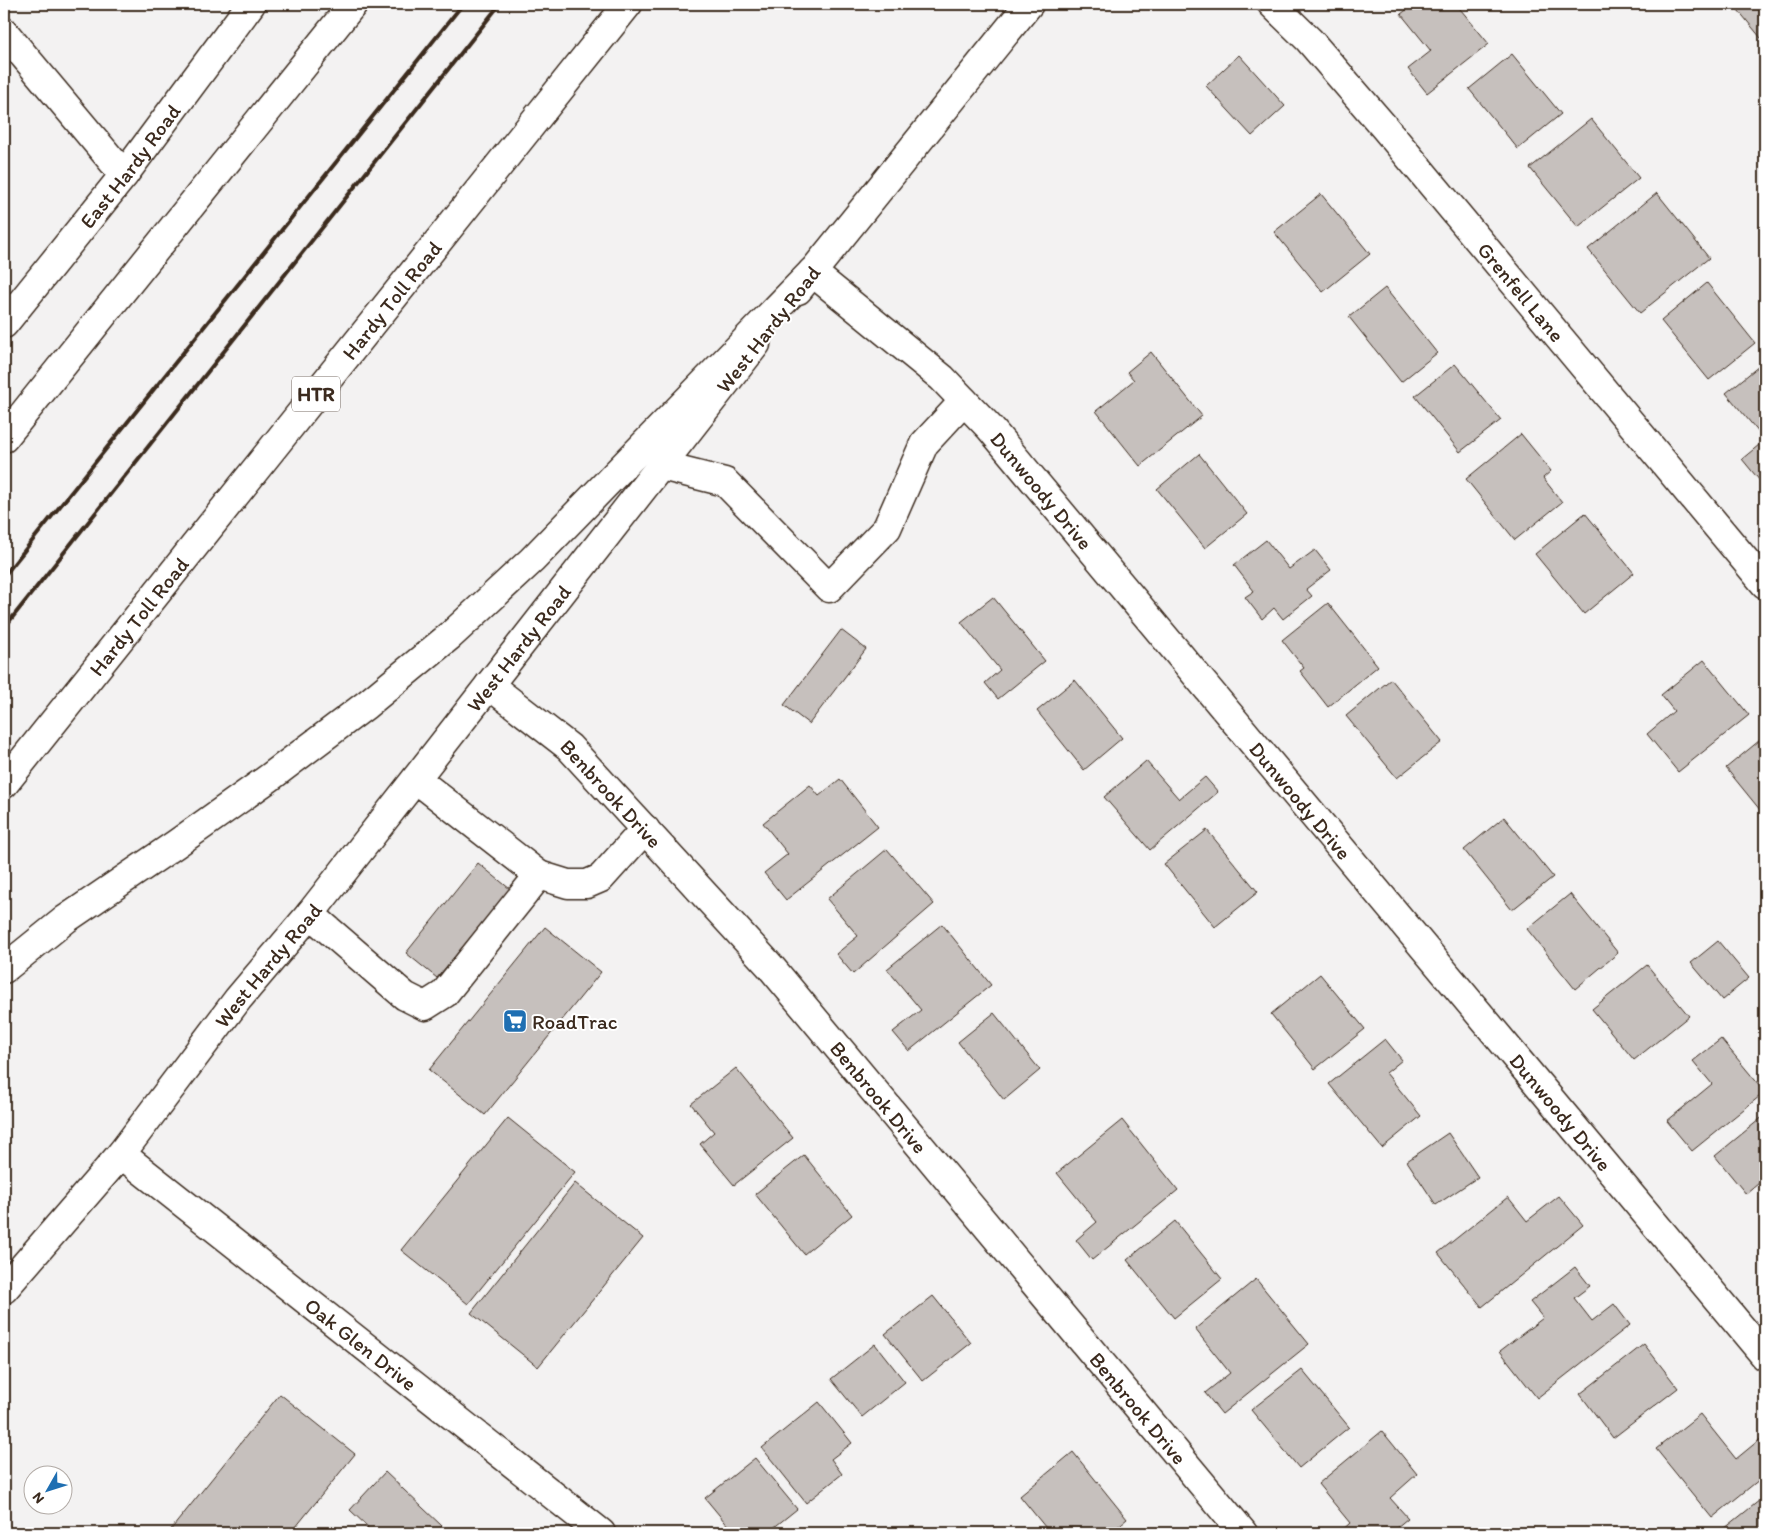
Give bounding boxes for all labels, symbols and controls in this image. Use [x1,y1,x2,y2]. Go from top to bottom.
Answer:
street label: East Hardy Road [74,98,185,233]
street label: Hardy Toll Road [336,235,447,364]
street label: Grenfell Lane [1473,237,1570,347]
street label: West Hardy Road [711,260,826,398]
road number: HTR [292,376,340,412]
street label: Dunwoody Drive [985,426,1098,554]
street label: Hardy Toll Road [83,551,194,680]
street label: West Hardy Road [461,579,576,717]
street label: Benbrook Drive [555,734,668,853]
street label: Dunwoody Drive [1244,736,1357,864]
street label: West Hardy Road [209,897,327,1032]
supermarket icon: RoadTrac [502,1008,528,1034]
place label: RoadTrac [532,1009,618,1034]
street label: Benbrook Drive [825,1036,933,1158]
street label: Dunwoody Drive [1505,1048,1618,1176]
street label: Oak Glen Drive [300,1292,422,1395]
street label: Benbrook Drive [1085,1347,1193,1469]
north arrow [22,1464,72,1514]
text: N [29,1489,48,1507]

